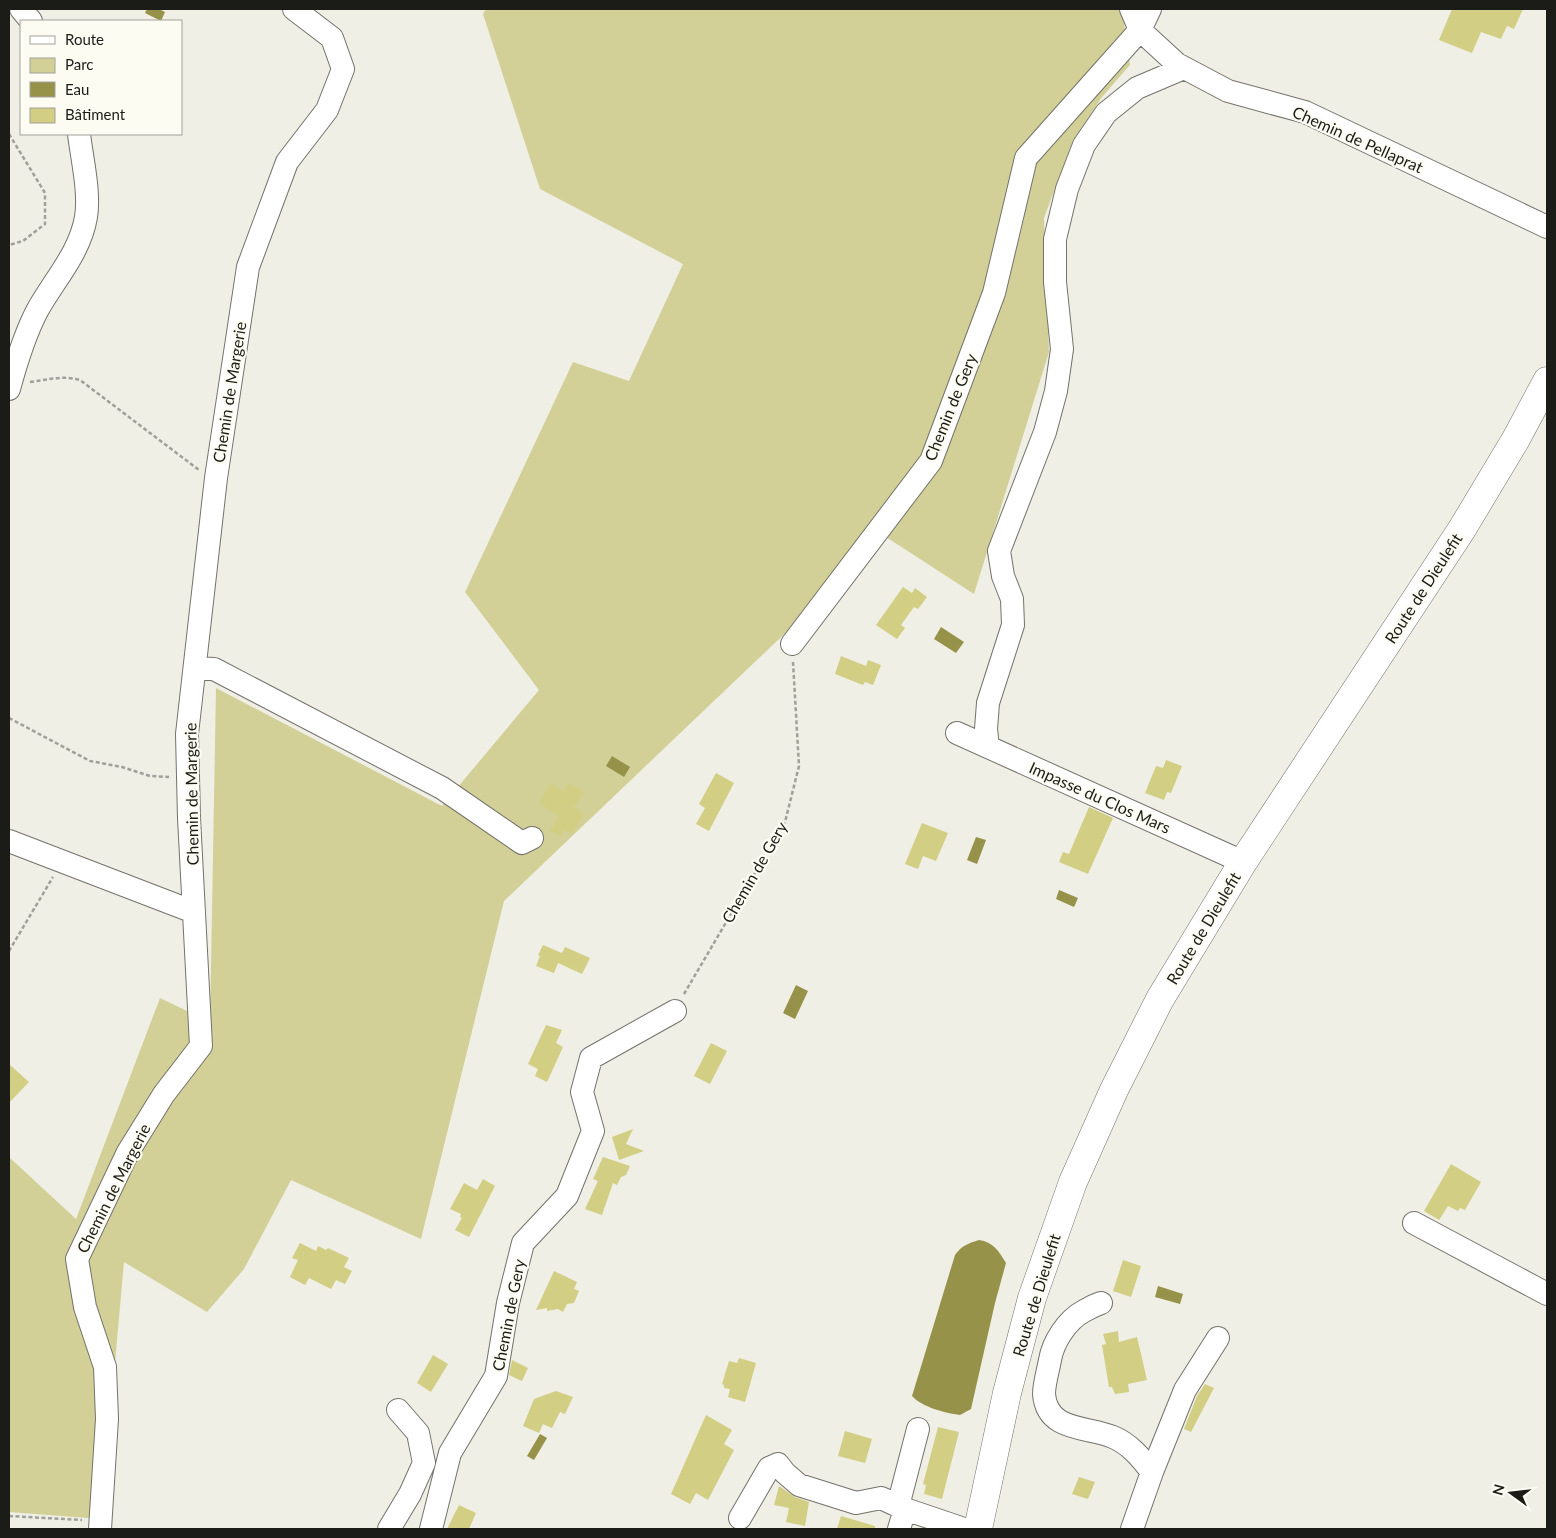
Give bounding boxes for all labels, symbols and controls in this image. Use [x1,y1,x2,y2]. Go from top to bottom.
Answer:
legend [20,20,182,135]
text: Route [65,30,104,48]
text: Parc [65,55,94,73]
text: Eau [65,80,89,98]
street label: Chemin de Pellaprat [1290,102,1426,176]
text: Bâtiment [65,105,126,123]
street label: Chemin de Margerie [208,320,250,464]
street label: Chemin de Gery [920,350,980,463]
street label: Route de Dieulefit [1380,529,1466,647]
street label: Chemin de Margerie [180,723,202,865]
street label: Impasse du Clos Mars [1026,757,1174,837]
street label: Chemin de Gery [717,817,791,926]
street label: Route de Dieulefit [1162,868,1244,988]
street label: Chemin de Margerie [72,1120,154,1256]
street label: Route de Dieulefit [1008,1231,1064,1359]
street label: Chemin de Gery [488,1257,528,1373]
north arrow [1486,1468,1536,1518]
text: N [1488,1482,1508,1497]

